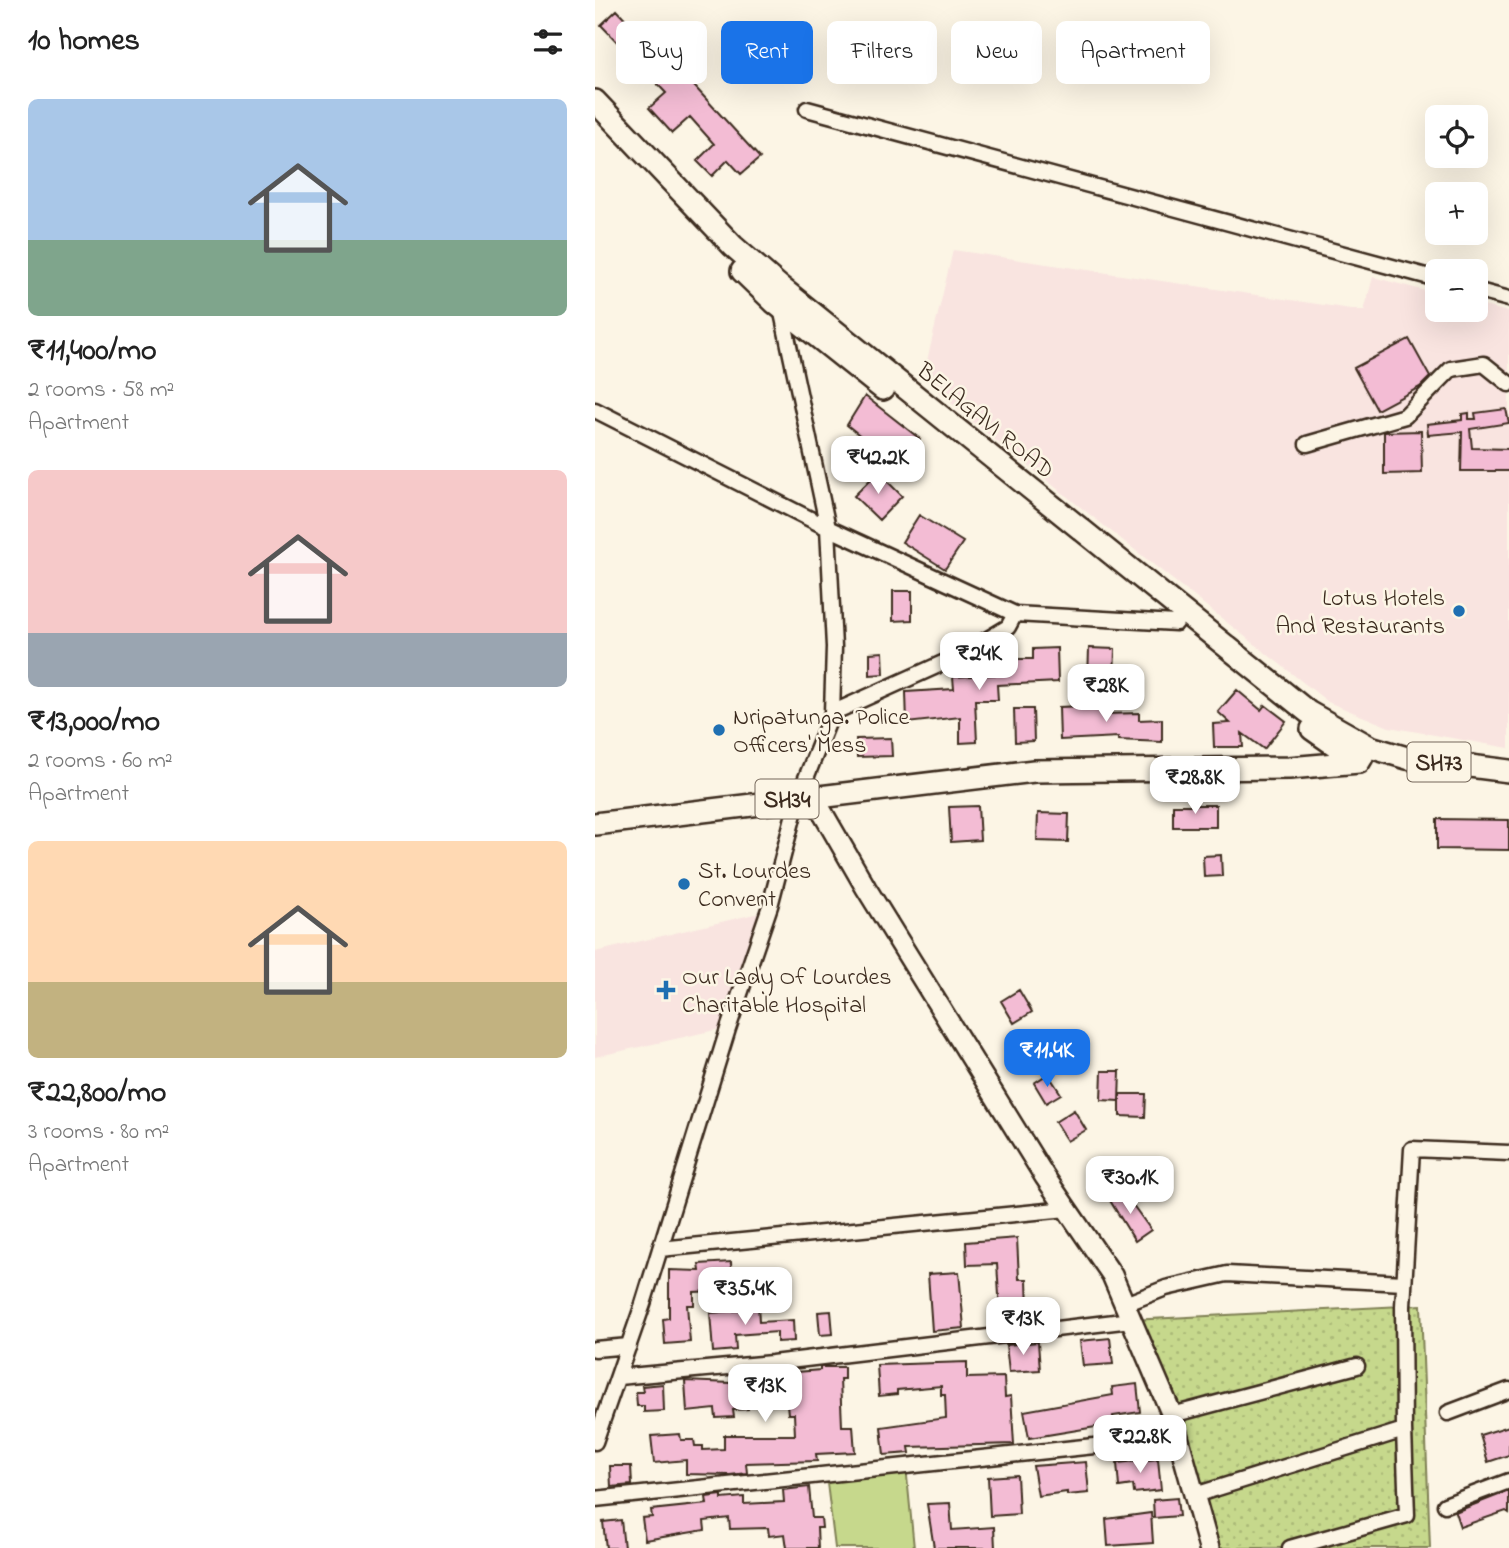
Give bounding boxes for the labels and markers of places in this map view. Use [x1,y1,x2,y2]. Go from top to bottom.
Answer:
pin: ₹42.2K [821,436,935,496]
place label: Lotus Hotels And Restaurants [1275,582,1445,645]
marker: Lotus Hotels And Restaurants [1451,603,1467,619]
pin: ₹24K [938,632,1020,692]
pin: ₹28K [1065,664,1147,724]
place label: Nripatunga. Police Officers' Mess [733,701,909,764]
marker: Nripatunga. Police Officers' Mess [711,722,727,738]
pin: ₹28.8K [1138,756,1252,816]
place label: St. Lourdes Convent [698,855,811,918]
marker: St. Lourdes Convent [676,876,692,892]
place label: Our Lady Of Lourdes Charitable Hospital [682,961,891,1024]
marker: Our Lady Of Lourdes Charitable Hospital [656,980,676,1000]
pin: ₹11.4K [990,1030,1104,1089]
pin: ₹30.1K [1073,1156,1187,1216]
pin: ₹35.4K [688,1268,802,1327]
pin: ₹13K [982,1298,1064,1357]
pin: ₹13K [724,1364,806,1424]
pin: ₹22.8K [1083,1416,1197,1475]

